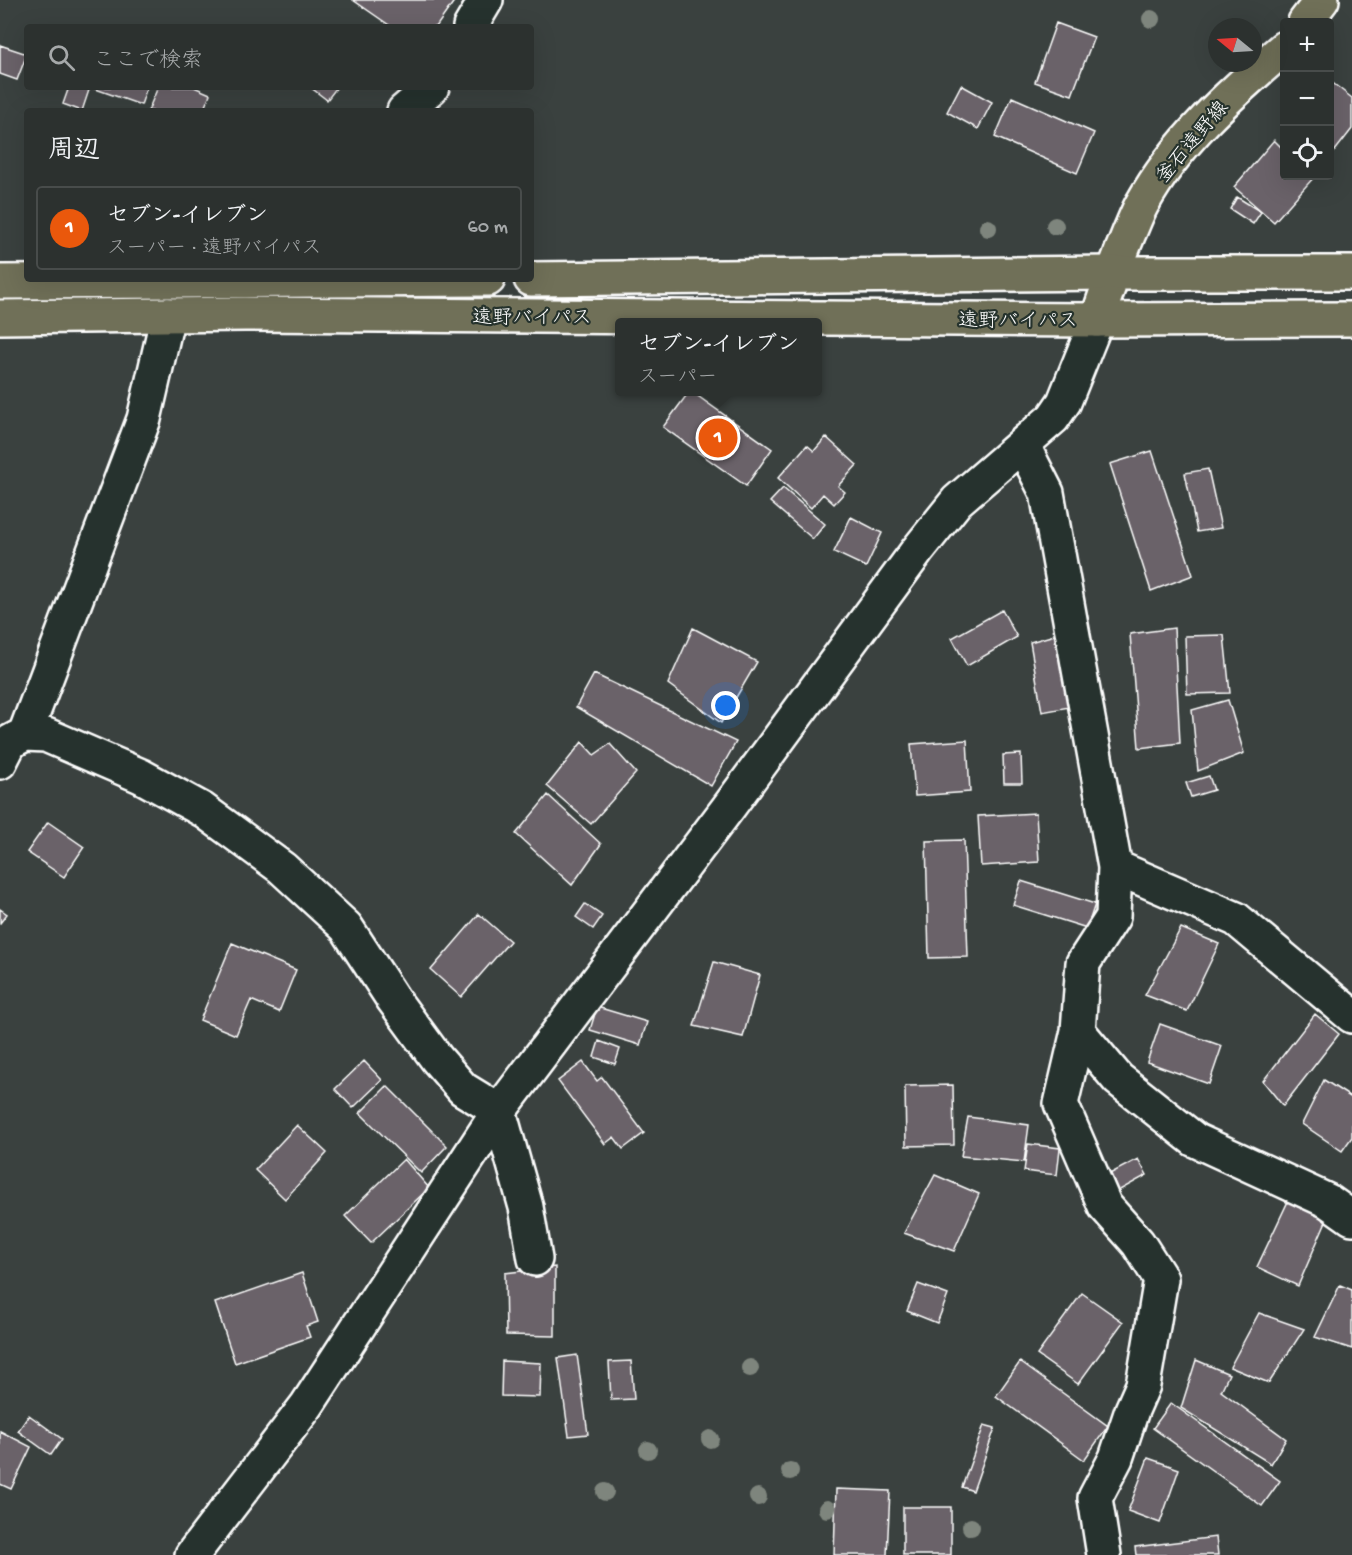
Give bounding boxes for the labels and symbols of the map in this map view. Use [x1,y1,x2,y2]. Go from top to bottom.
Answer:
north arrow [1208,18,1262,72]
street label: 釜石遠野線 [1151,96,1235,189]
street label: 遠野バイパス [472,306,592,331]
street label: 遠野バイパス [958,309,1078,334]
pin: 1 [698,416,738,460]
your location [711,691,740,720]

